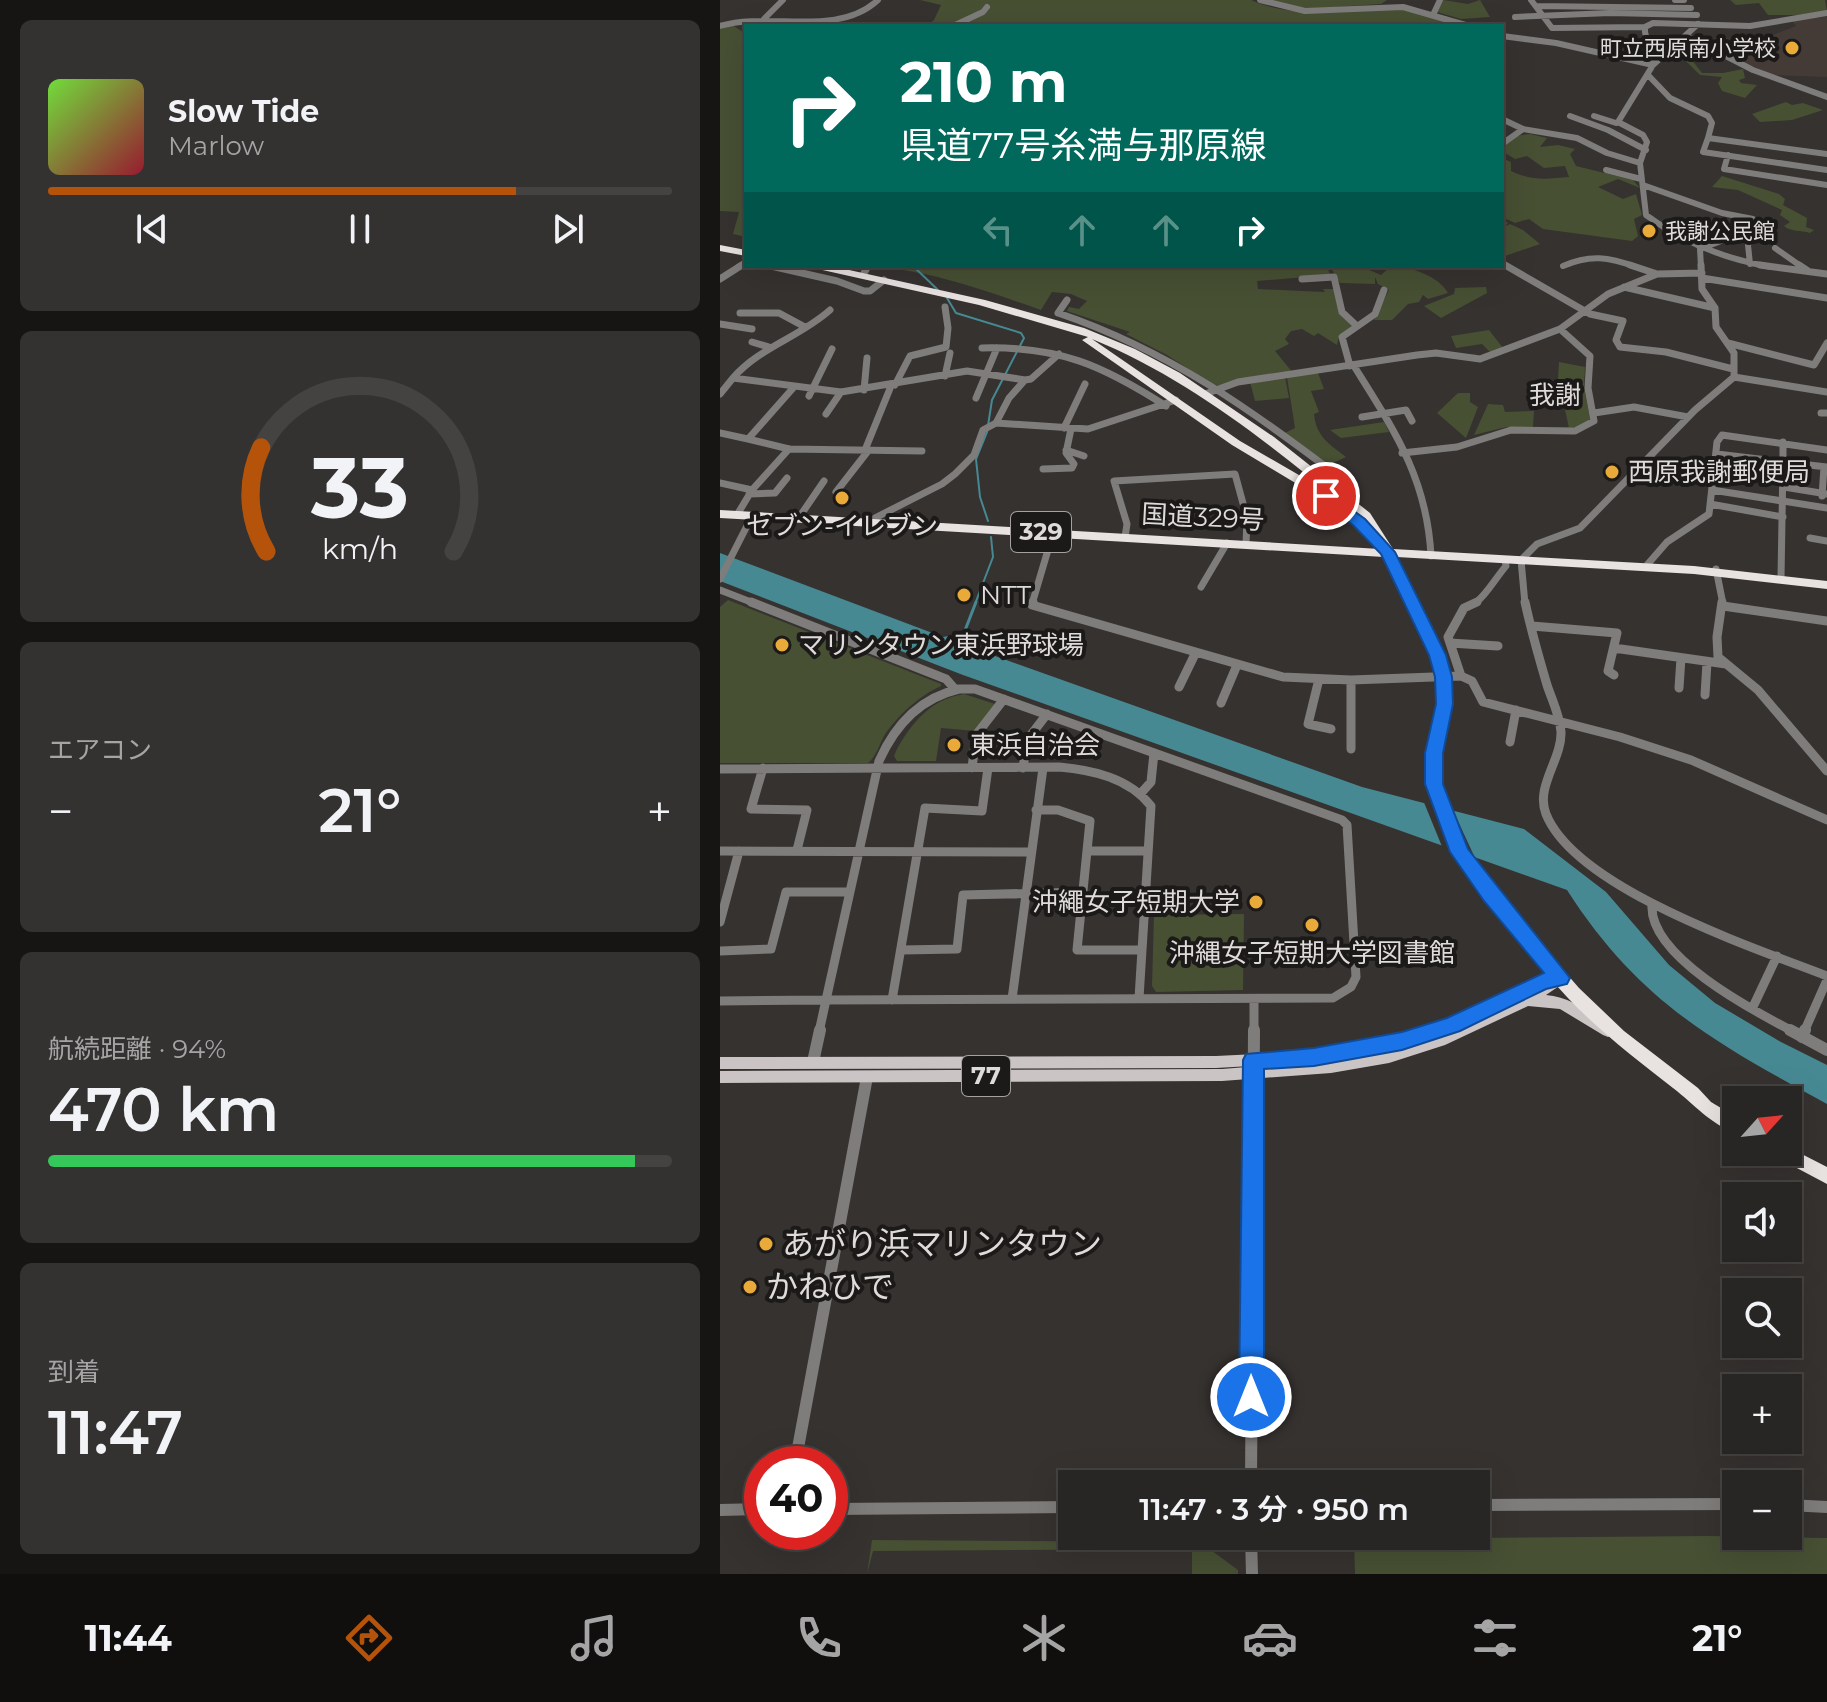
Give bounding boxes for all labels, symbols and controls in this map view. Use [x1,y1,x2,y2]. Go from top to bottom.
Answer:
place label: 町立西原南小学校 [1600,35,1776,62]
marker: 町立西原南小学校 [1783,39,1801,57]
text: 210 m [900,48,1068,116]
icon: right [768,56,872,160]
text: Slow Tide [168,93,319,130]
text: 県道77号糸満与那原線 [900,123,1266,167]
text: Marlow [168,130,264,162]
icon: previous [130,207,174,251]
icon: pause [338,207,382,251]
icon: next [546,207,590,251]
icon: left [976,208,1020,252]
icon: ahead [1060,208,1104,252]
icon: ahead [1144,208,1188,252]
icon: right [1228,208,1272,252]
place label: 我謝公民館 [1665,218,1775,245]
marker: 我謝公民館 [1640,222,1658,240]
district label: 我謝 [1529,379,1581,411]
text: 33 [310,437,409,539]
place label: 西原我謝郵便局 [1628,456,1810,488]
pin [1292,462,1360,530]
marker: 西原我謝郵便局 [1603,463,1621,481]
icon: arrive [1304,474,1348,518]
marker: セブン-イレブン [833,489,851,507]
street label: 国道329号 [1141,498,1265,536]
place label: セブン-イレブン [746,510,938,542]
road number: 329 [1011,512,1071,552]
text: km/h [322,531,398,566]
place label: NTT [980,579,1031,611]
marker: NTT [955,586,973,604]
place label: マリンタウン東浜野球場 [798,629,1084,661]
marker: マリンタウン東浜野球場 [773,636,791,654]
place label: 東浜自治会 [970,729,1100,761]
text: エアコン [48,734,152,766]
marker: 東浜自治会 [945,736,963,754]
text: 21° [319,774,401,847]
text: − [48,784,73,838]
text: + [647,784,672,838]
place label: 沖繩女子短期大学 [1032,886,1240,918]
marker: 沖繩女子短期大学 [1247,893,1265,911]
marker: 沖縄女子短期大学図書館 [1303,916,1321,934]
place label: 沖縄女子短期大学図書館 [1169,937,1455,969]
text: 航続距離 · 94% [48,1033,226,1065]
road number: 77 [962,1056,1010,1096]
text: 470 km [48,1073,279,1146]
north arrow [1722,1086,1802,1166]
map controls [1722,1086,1802,1550]
button: sound [1722,1182,1802,1262]
place label: あがり浜マリンタウン [782,1224,1102,1263]
marker: あがり浜マリンタウン [757,1235,775,1253]
place label: かねひで [766,1267,894,1306]
marker: かねひで [741,1278,759,1296]
button: search [1722,1278,1802,1358]
position arrow [1209,1355,1293,1439]
text: 到着 [48,1356,100,1388]
button: + [1722,1374,1802,1454]
text: 11:47 [48,1396,183,1469]
speed limit sign: 40 [744,1446,848,1550]
button: − [1722,1470,1802,1550]
text: 11:47 · 3 分 · 950 m [1139,1491,1409,1528]
icon: directions [341,1610,397,1666]
icon: music [566,1610,622,1666]
icon: phone [791,1610,847,1666]
icon: climate [1016,1610,1072,1666]
icon: car [1242,1610,1298,1666]
icon: filters [1467,1610,1523,1666]
text: 11:44 [85,1616,172,1660]
text: 21° [1692,1616,1742,1660]

